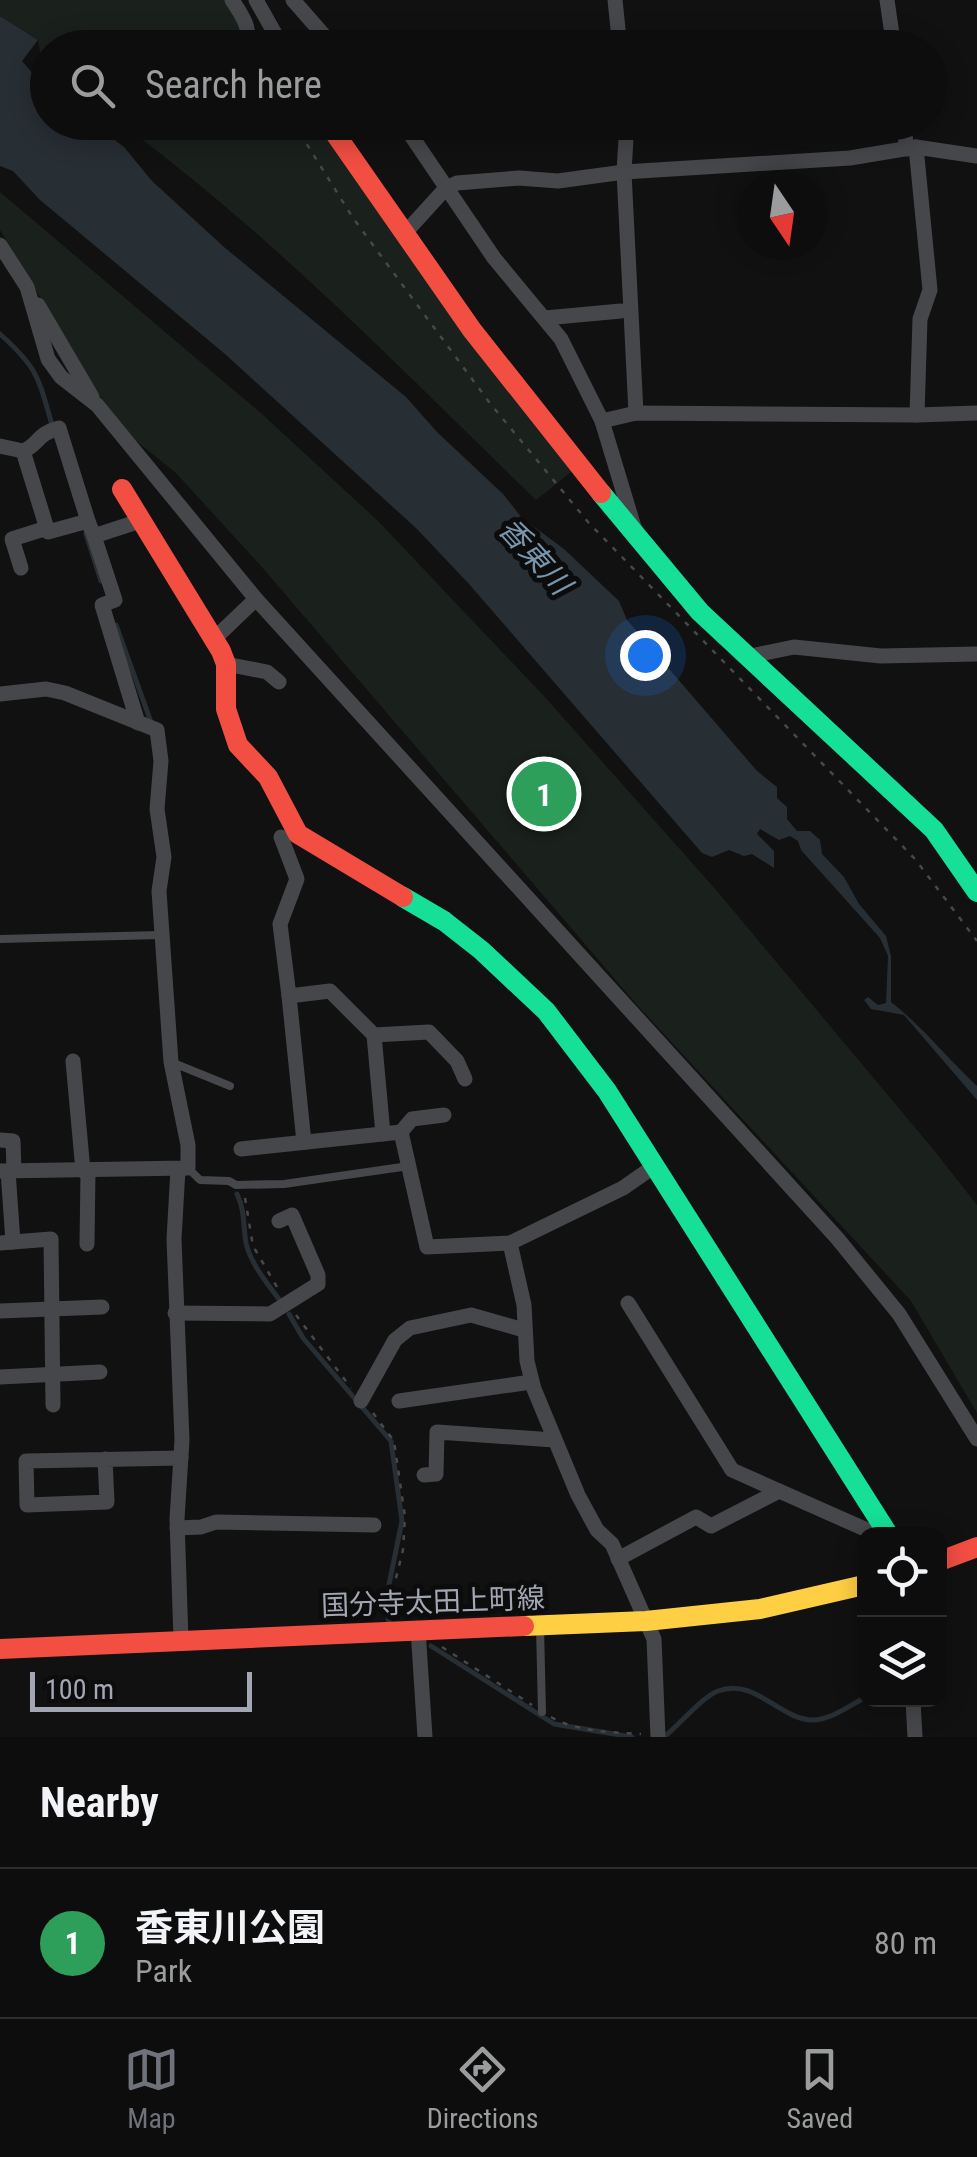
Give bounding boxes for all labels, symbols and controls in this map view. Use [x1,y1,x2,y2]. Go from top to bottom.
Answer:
search box [30,30,947,140]
icon: search [65,58,120,113]
text: Search here [145,63,322,107]
north arrow [737,170,827,260]
water label: 香東川 [492,511,580,603]
your location [620,630,671,681]
pin: 1 [512,756,576,832]
map controls [857,1527,947,1707]
button: locate [857,1527,947,1617]
street label: 国分寺太田上町線 [320,1582,546,1622]
button: layers [857,1617,947,1707]
scale bar [30,1667,252,1712]
text: 100 m [45,1673,114,1706]
text: Nearby [40,1778,159,1827]
text: 香東川公園 [135,1906,325,1950]
text: 1 [64,1924,81,1962]
text: 80 m [874,1924,937,1962]
text: Park [135,1952,192,1990]
tab: Map [124,2042,179,2135]
tab: Directions [427,2042,539,2135]
tab: Saved [786,2042,853,2135]

